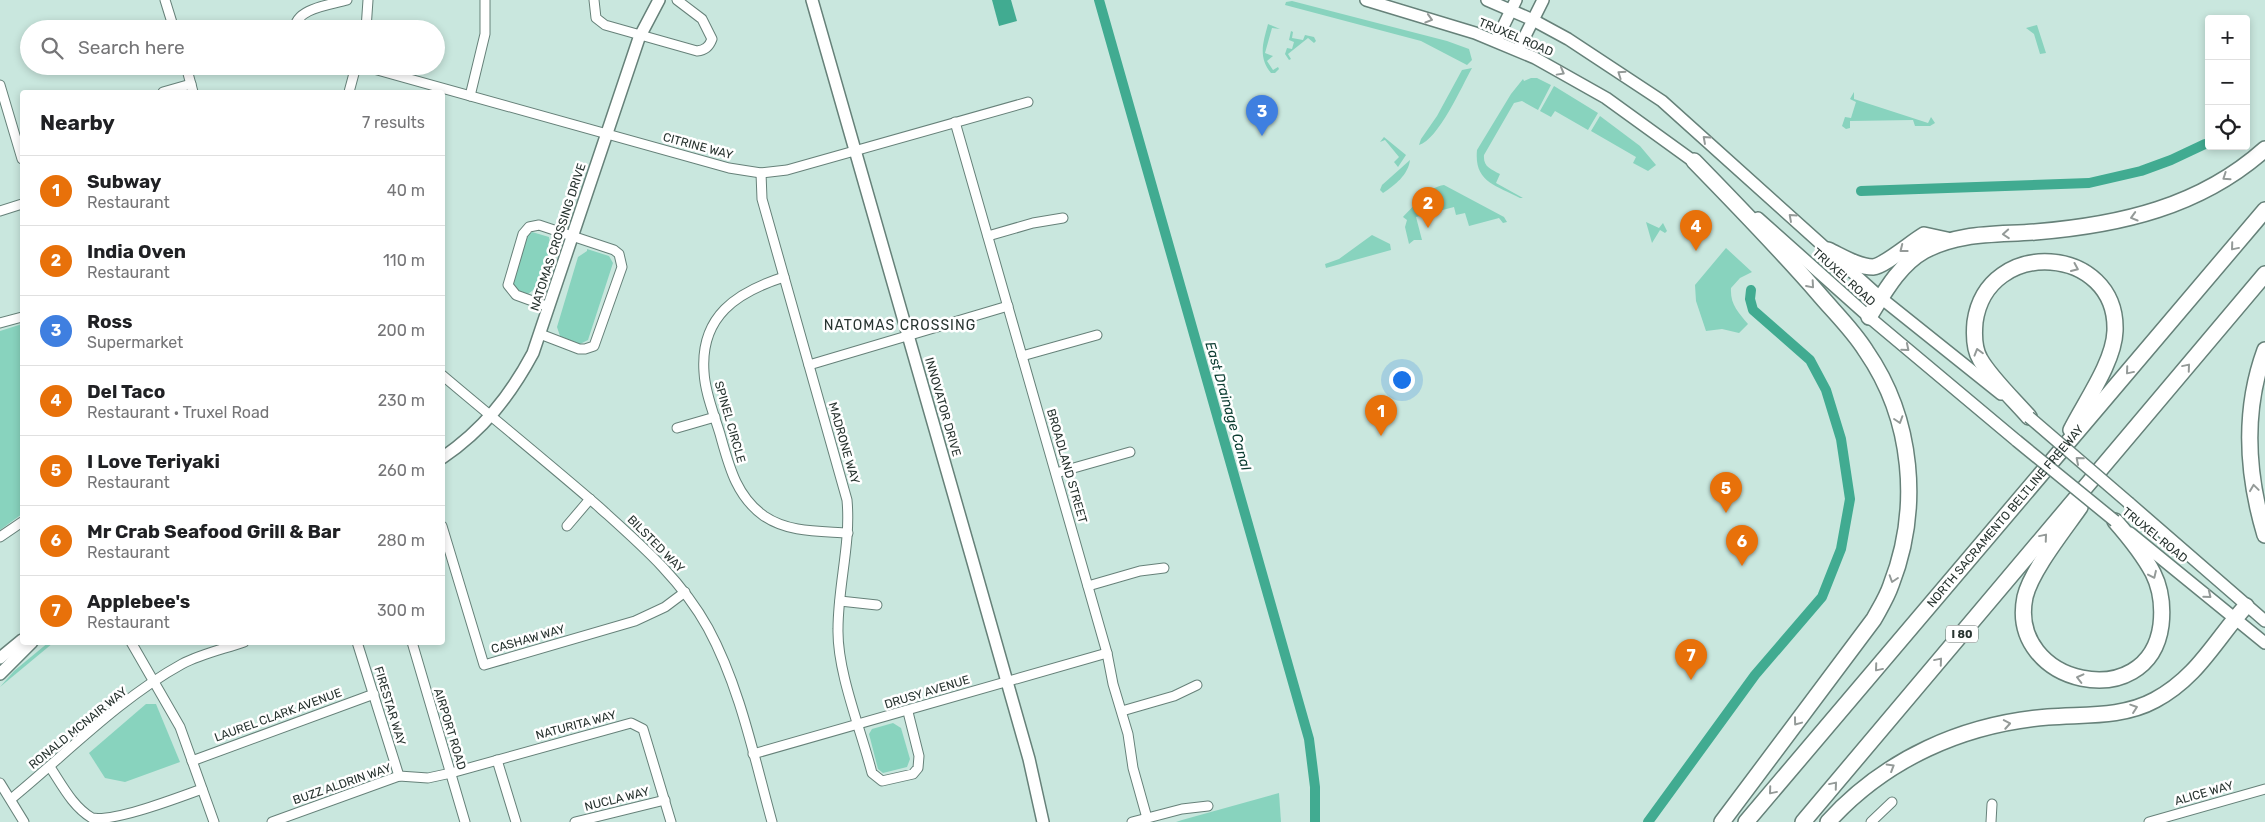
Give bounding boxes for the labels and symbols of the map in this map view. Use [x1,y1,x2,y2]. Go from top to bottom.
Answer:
one-way arrow [1425,14,1433,24]
street label: TRUXEL ROAD [1477,15,1555,59]
one-way arrow [1556,66,1565,76]
one-way arrow [1618,71,1627,80]
pin: 3 [1246,95,1278,136]
street label: CITRINE WAY [661,130,735,162]
one-way arrow [1702,136,1711,145]
street label: NATOMAS CROSSING DRIVE [527,161,589,313]
one-way arrow [2222,171,2231,180]
pin: 2 [1412,187,1444,228]
pin: 4 [1680,210,1712,251]
one-way arrow [2130,212,2138,222]
one-way arrow [1788,214,1797,223]
one-way arrow [2002,228,2010,239]
one-way arrow [2231,241,2239,250]
one-way arrow [1900,243,1909,251]
street label: TRUXEL ROAD [1810,245,1878,309]
one-way arrow [2070,261,2079,272]
one-way arrow [1805,280,1814,289]
district label: NATOMAS CROSSING [824,317,976,334]
water label: East Drainage Canal [1201,340,1255,473]
one-way arrow [1900,342,1909,351]
one-way arrow [1973,347,1984,356]
street label: INNOVATOR DRIVE [922,356,964,458]
one-way arrow [2181,364,2190,373]
one-way arrow [2125,366,2134,375]
your location [1389,367,1415,393]
street label: SPINEL CIRCLE [712,379,748,465]
pin: 1 [1365,395,1397,436]
street label: MADRONE WAY [826,401,862,486]
street label: BROADLAND STREET [1044,407,1090,525]
one-way arrow [1893,415,1903,424]
street label: NORTH SACRAMENTO BELTLINE FREEWAY [1924,422,2087,610]
one-way arrow [2075,457,2084,466]
pin: 5 [1710,472,1742,513]
one-way arrow [2249,484,2259,492]
street label: TRUXEL ROAD [2120,505,2190,565]
street label: BILSTED WAY [625,513,688,576]
pin: 6 [1726,525,1758,566]
one-way arrow [2039,533,2048,542]
one-way arrow [2147,570,2158,579]
one-way arrow [1888,575,1898,583]
one-way arrow [2202,590,2211,598]
street label: CASHAW WAY [490,622,567,656]
road number: I 80 [1946,626,1978,642]
pin: 7 [1675,639,1707,680]
one-way arrow [1934,657,1943,666]
one-way arrow [1874,662,1883,671]
street label: FIRESTAR WAY [371,665,409,747]
street label: DRUSY AVENUE [883,672,971,712]
one-way arrow [2076,674,2084,684]
street label: RONALD MCNAIR WAY [26,684,130,772]
street label: LAUREL CLARK AVENUE [212,685,344,745]
street label: AIRPORT ROAD [431,687,469,771]
one-way arrow [2129,704,2138,714]
street label: NATURITA WAY [534,707,618,742]
one-way arrow [1794,716,1803,726]
one-way arrow [2002,719,2011,729]
street label: BUZZ ALDRIN WAY [291,761,393,807]
one-way arrow [1886,764,1895,774]
street label: ALICE WAY [2173,778,2235,808]
one-way arrow [1829,781,1838,790]
street label: NUCLA WAY [583,784,651,814]
one-way arrow [1769,786,1778,795]

